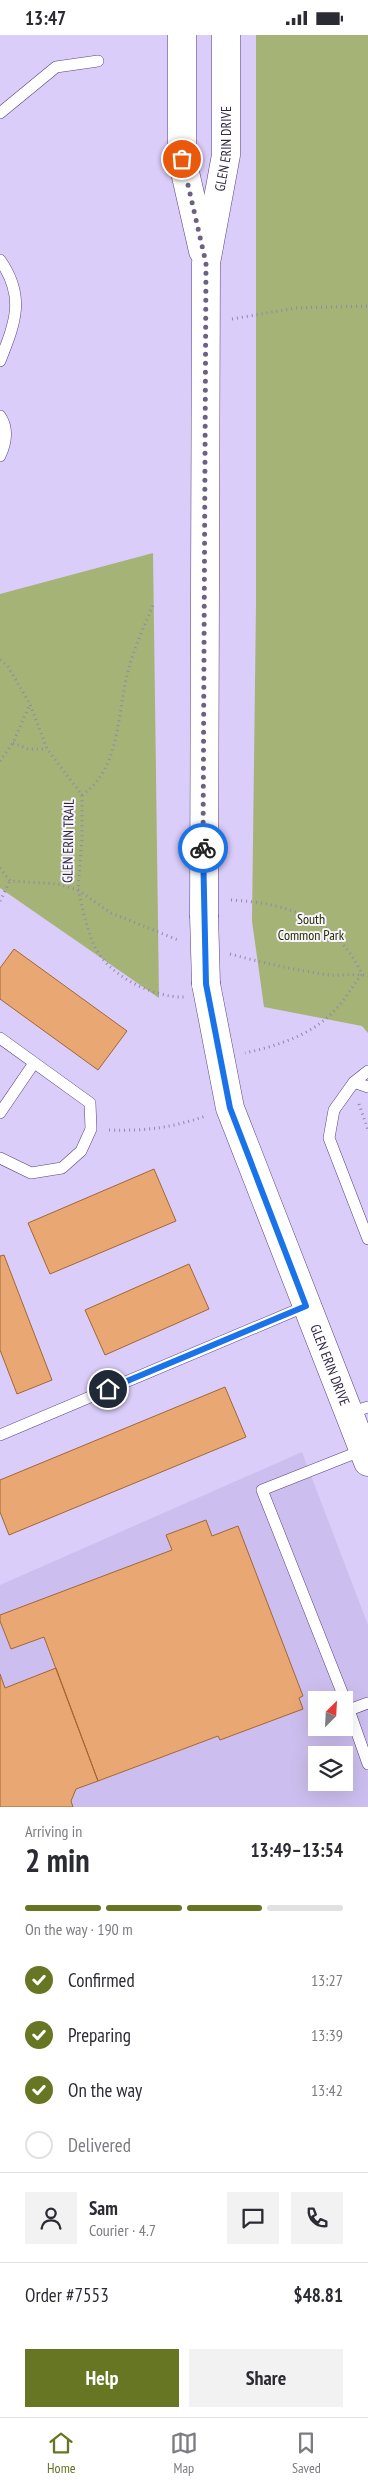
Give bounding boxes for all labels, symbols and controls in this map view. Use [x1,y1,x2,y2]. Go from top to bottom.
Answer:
text: 13:47 [25,6,66,30]
street label: GLEN ERIN DRIVE [210,106,235,193]
pin [161,138,203,180]
icon: bag [168,145,196,173]
street label: GLEN ERIN TRAIL [58,799,78,883]
courier [178,823,228,873]
icon: bike [189,834,217,862]
park label: South Common Park [278,910,345,944]
street label: GLEN ERIN DRIVE [306,1322,354,1408]
pin [87,1368,129,1410]
icon: home [94,1375,122,1403]
north arrow [308,1691,352,1736]
map controls [308,1691,353,1791]
button: layers [308,1746,353,1791]
text: Arriving in [25,1821,82,1841]
text: 13:49–13:54 [250,1838,343,1862]
text: 2 min [25,1839,90,1881]
text: On the way · 190 m [25,1919,133,1939]
icon: check [25,1966,53,1994]
text: Confirmed [68,1968,135,1992]
text: 13:27 [311,1970,343,1990]
icon: check [25,2021,53,2049]
text: Preparing [68,2023,131,2047]
text: 13:39 [311,2025,343,2045]
icon: check [25,2076,53,2104]
text: On the way [68,2078,142,2102]
text: 13:42 [311,2080,343,2100]
text: Delivered [68,2133,131,2157]
button: person [25,2192,77,2244]
button: chat [227,2192,279,2244]
button: phone [291,2192,343,2244]
text: Sam [89,2196,118,2220]
text: Courier · 4.7 [89,2220,156,2240]
text: Order #7553 [25,2283,109,2307]
text: $48.81 [294,2283,343,2307]
button: Help [25,2349,179,2407]
button: Share [189,2349,343,2407]
tab: Home [47,2429,76,2477]
tab: Map [170,2429,198,2477]
tab: Saved [292,2429,321,2477]

